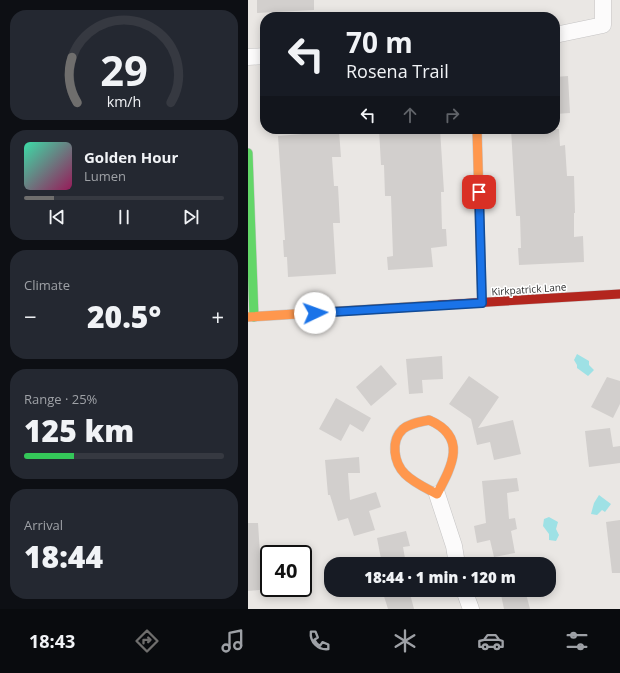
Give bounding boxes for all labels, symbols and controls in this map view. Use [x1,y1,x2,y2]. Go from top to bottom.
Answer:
text: 70 m [346,23,413,61]
icon: left [280,28,332,80]
text: 29 [100,42,148,98]
text: Rosena Trail [346,59,449,83]
text: km/h [107,91,141,110]
icon: left [357,104,379,126]
icon: ahead [399,104,421,126]
icon: right [441,104,463,126]
text: Golden Hour [84,147,178,167]
text: Lumen [84,167,126,185]
pin [462,175,496,209]
icon: arrive [468,181,490,203]
icon: previous [46,206,68,228]
icon: pause [113,206,135,228]
icon: next [180,206,202,228]
text: Climate [24,276,70,294]
street label: Kirkpatrick Lane [491,279,567,299]
position arrow [294,292,336,334]
text: 20.5° [87,296,161,337]
text: − [24,301,37,331]
text: + [211,301,224,331]
text: Range · 25% [24,390,97,408]
text: 125 km [24,410,134,451]
text: Arrival [24,516,63,534]
text: 18:44 [24,536,103,577]
speed limit sign: 40 [260,545,312,597]
text: 18:44 · 1 min · 120 m [364,567,516,587]
icon: directions [133,627,161,655]
icon: music [219,627,247,655]
icon: phone [305,627,333,655]
icon: climate [391,627,419,655]
icon: car [477,627,505,655]
icon: filters [563,627,591,655]
text: 18:43 [29,629,75,653]

